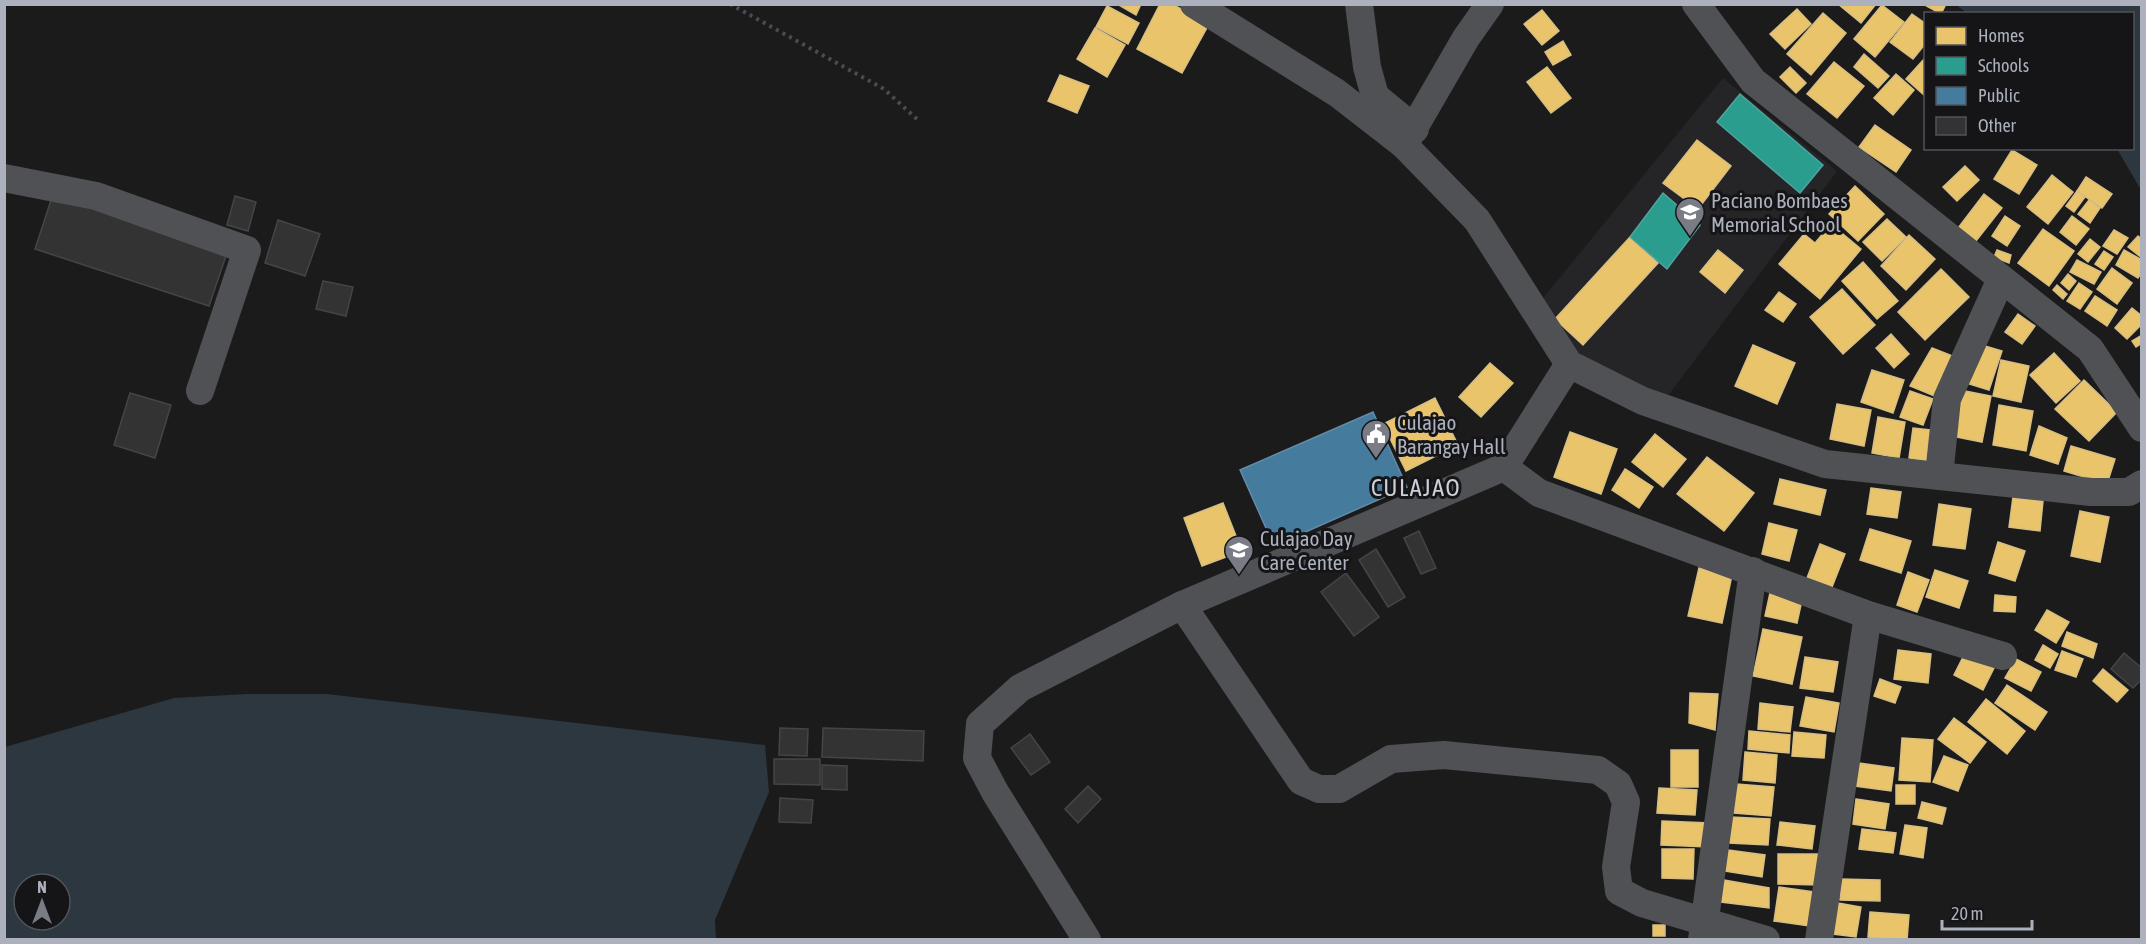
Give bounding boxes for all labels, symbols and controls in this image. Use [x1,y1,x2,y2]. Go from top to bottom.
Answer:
legend [1924,12,2134,150]
text: Homes [1978,25,2024,46]
text: Schools [1978,55,2029,76]
text: Public [1978,85,2020,106]
text: Other [1978,115,2017,136]
place label: Paciano Bombaes Memorial School [1711,188,1848,236]
school or university icon: Paciano Bombaes Memorial School [1674,196,1706,238]
place label: Culajao Barangay Hall [1397,410,1506,458]
public building icon: Culajao Barangay Hall [1360,418,1392,460]
district label: CULAJAO [1371,474,1461,501]
place label: Culajao Day Care Center [1260,526,1353,574]
school or university icon: Culajao Day Care Center [1223,534,1255,576]
north arrow [12,872,72,932]
text: N [37,878,47,896]
scale bar [1942,893,2032,931]
text: 20 m [1951,903,1983,924]

